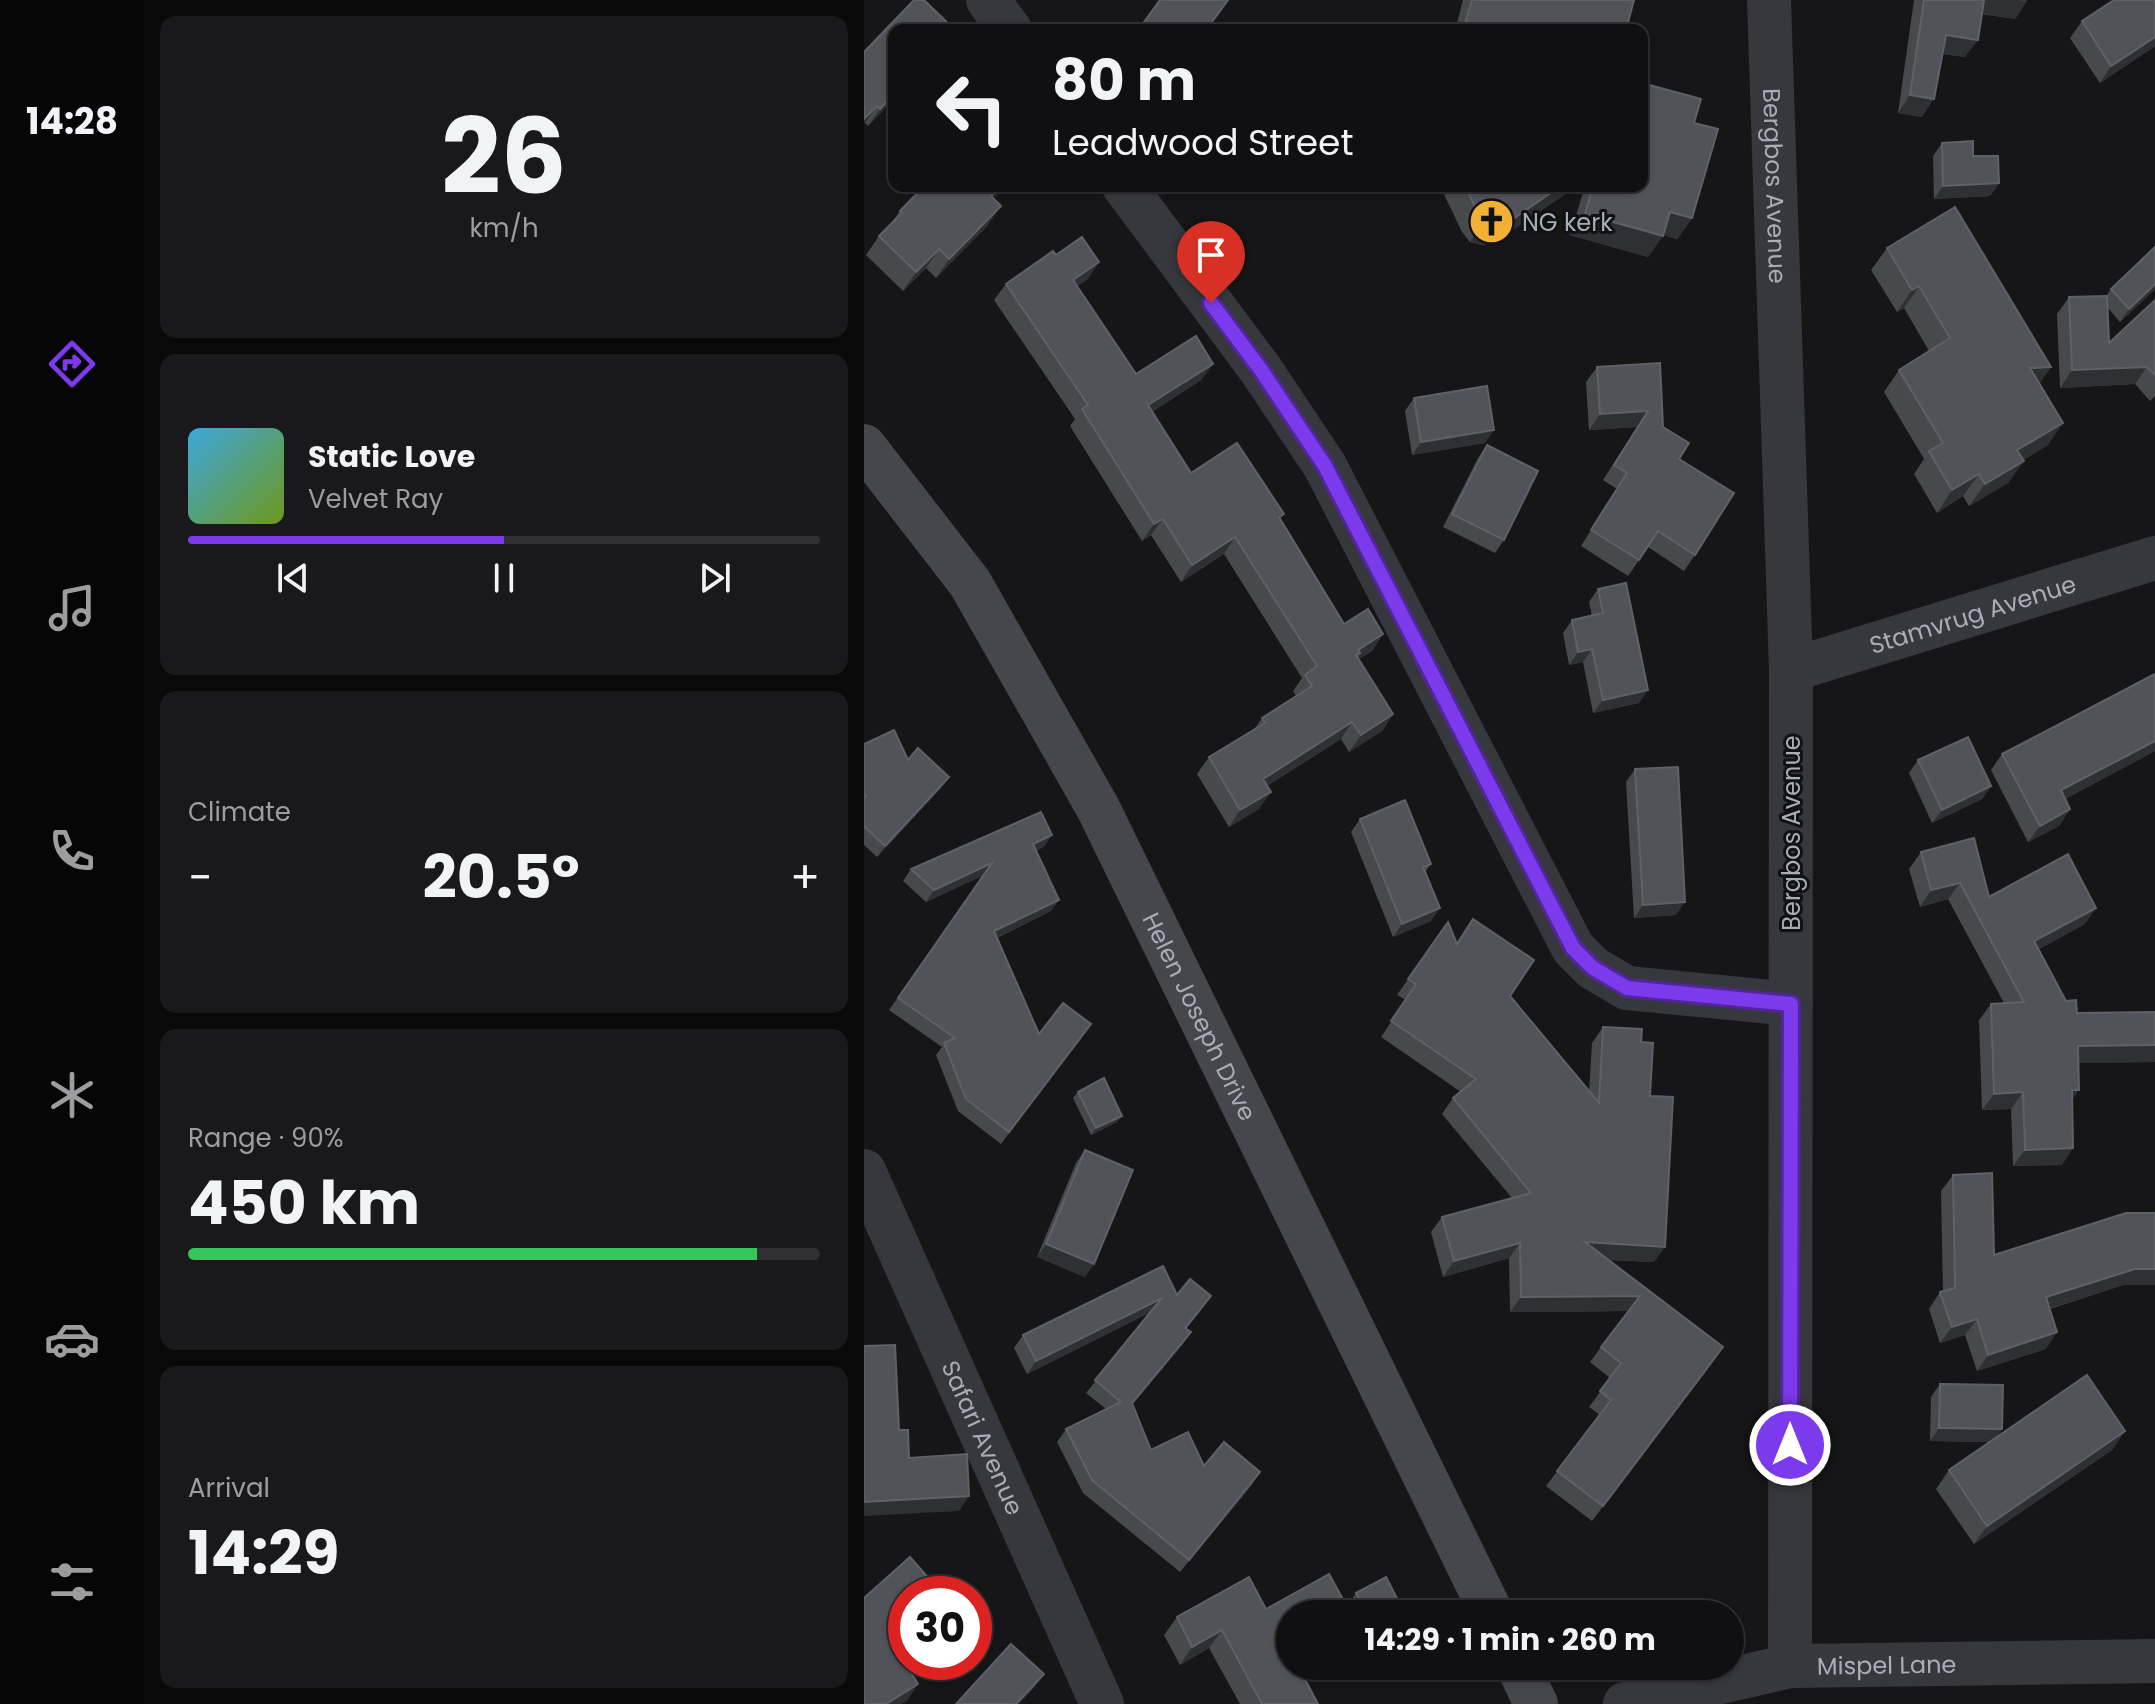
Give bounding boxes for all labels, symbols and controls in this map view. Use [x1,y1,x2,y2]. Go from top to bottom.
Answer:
text: 80 m [1052,41,1196,120]
icon: left [920,56,1024,160]
text: 26 [441,84,567,229]
street label: Bergbos Avenue [1755,88,1795,284]
text: 14:28 [26,96,118,147]
text: Leadwood Street [1052,117,1354,168]
church icon: NG kerk [1467,198,1515,246]
place label: NG kerk [1522,206,1613,239]
text: km/h [469,210,539,246]
pin [1177,221,1245,303]
icon: arrive [1189,233,1233,277]
icon: directions [44,336,100,392]
text: Static Love [308,435,475,478]
text: Velvet Ray [308,481,443,517]
icon: previous [271,556,315,600]
icon: pause [482,556,526,600]
icon: next [693,556,737,600]
street label: Stamvrug Avenue [1865,567,2080,661]
icon: music [44,580,100,636]
street label: Bergbos Avenue [1775,735,1808,931]
text: Climate [188,794,291,830]
icon: phone [44,823,100,879]
text: 20.5° [423,835,580,919]
text: − [188,847,212,908]
text: + [790,847,820,908]
street label: Helen Joseph Drive [1135,907,1265,1126]
icon: climate [44,1067,100,1123]
text: Range · 90% [188,1120,344,1156]
text: 450 km [188,1161,420,1245]
icon: car [44,1311,100,1367]
street label: Safari Avenue [934,1355,1032,1520]
position arrow [1748,1403,1832,1487]
text: Arrival [188,1470,270,1506]
text: 14:29 [188,1511,339,1595]
icon: filters [44,1554,100,1610]
speed limit sign: 30 [888,1576,992,1680]
text: 14:29 · 1 min · 260 m [1364,1618,1656,1661]
street label: Mispel Lane [1817,1647,1957,1682]

